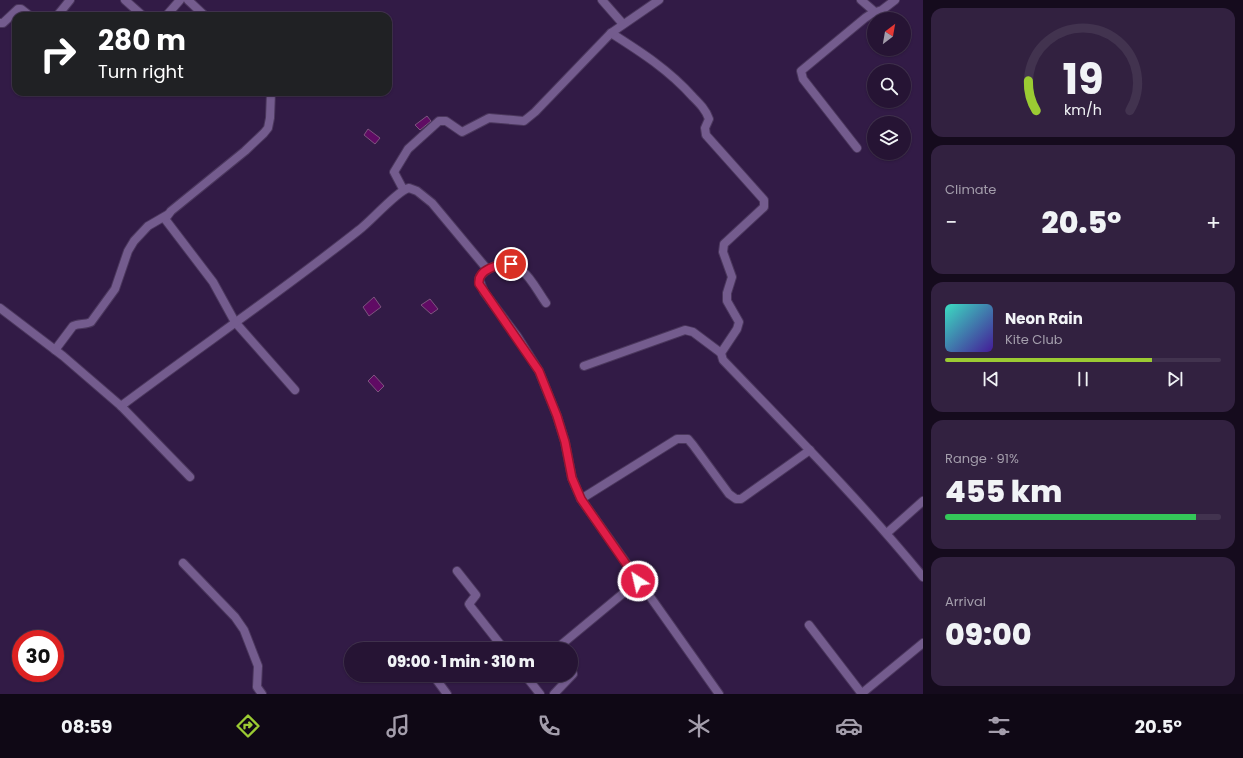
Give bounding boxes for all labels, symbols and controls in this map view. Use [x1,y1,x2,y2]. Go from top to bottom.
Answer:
north arrow [867,12,911,56]
map controls [867,12,911,160]
text: 280 m [98,21,186,60]
icon: right [32,28,84,80]
text: 19 [1062,49,1104,108]
text: Turn right [98,59,184,84]
button: search [867,64,911,108]
text: km/h [1064,99,1102,119]
button: layers [867,116,911,160]
text: Climate [945,180,996,199]
text: 20.5° [1042,201,1121,244]
text: − [945,207,957,238]
text: + [1206,207,1221,238]
pin [494,247,528,281]
icon: arrive [500,253,522,275]
text: Neon Rain [1005,308,1083,329]
text: Kite Club [1005,330,1063,349]
icon: previous [980,368,1002,390]
icon: pause [1072,368,1094,390]
icon: next [1164,368,1186,390]
text: Range · 91% [945,449,1019,468]
text: 455 km [945,470,1062,513]
position arrow [617,560,659,602]
text: Arrival [945,592,986,611]
text: 09:00 [945,613,1031,656]
speed limit sign: 30 [12,630,64,682]
text: 09:00 · 1 min · 310 m [387,651,535,672]
icon: directions [234,712,262,740]
icon: music [384,712,412,740]
icon: phone [535,712,563,740]
icon: climate [685,712,713,740]
icon: car [835,712,863,740]
icon: filters [985,712,1013,740]
text: 08:59 [61,714,112,739]
text: 20.5° [1135,714,1182,739]

